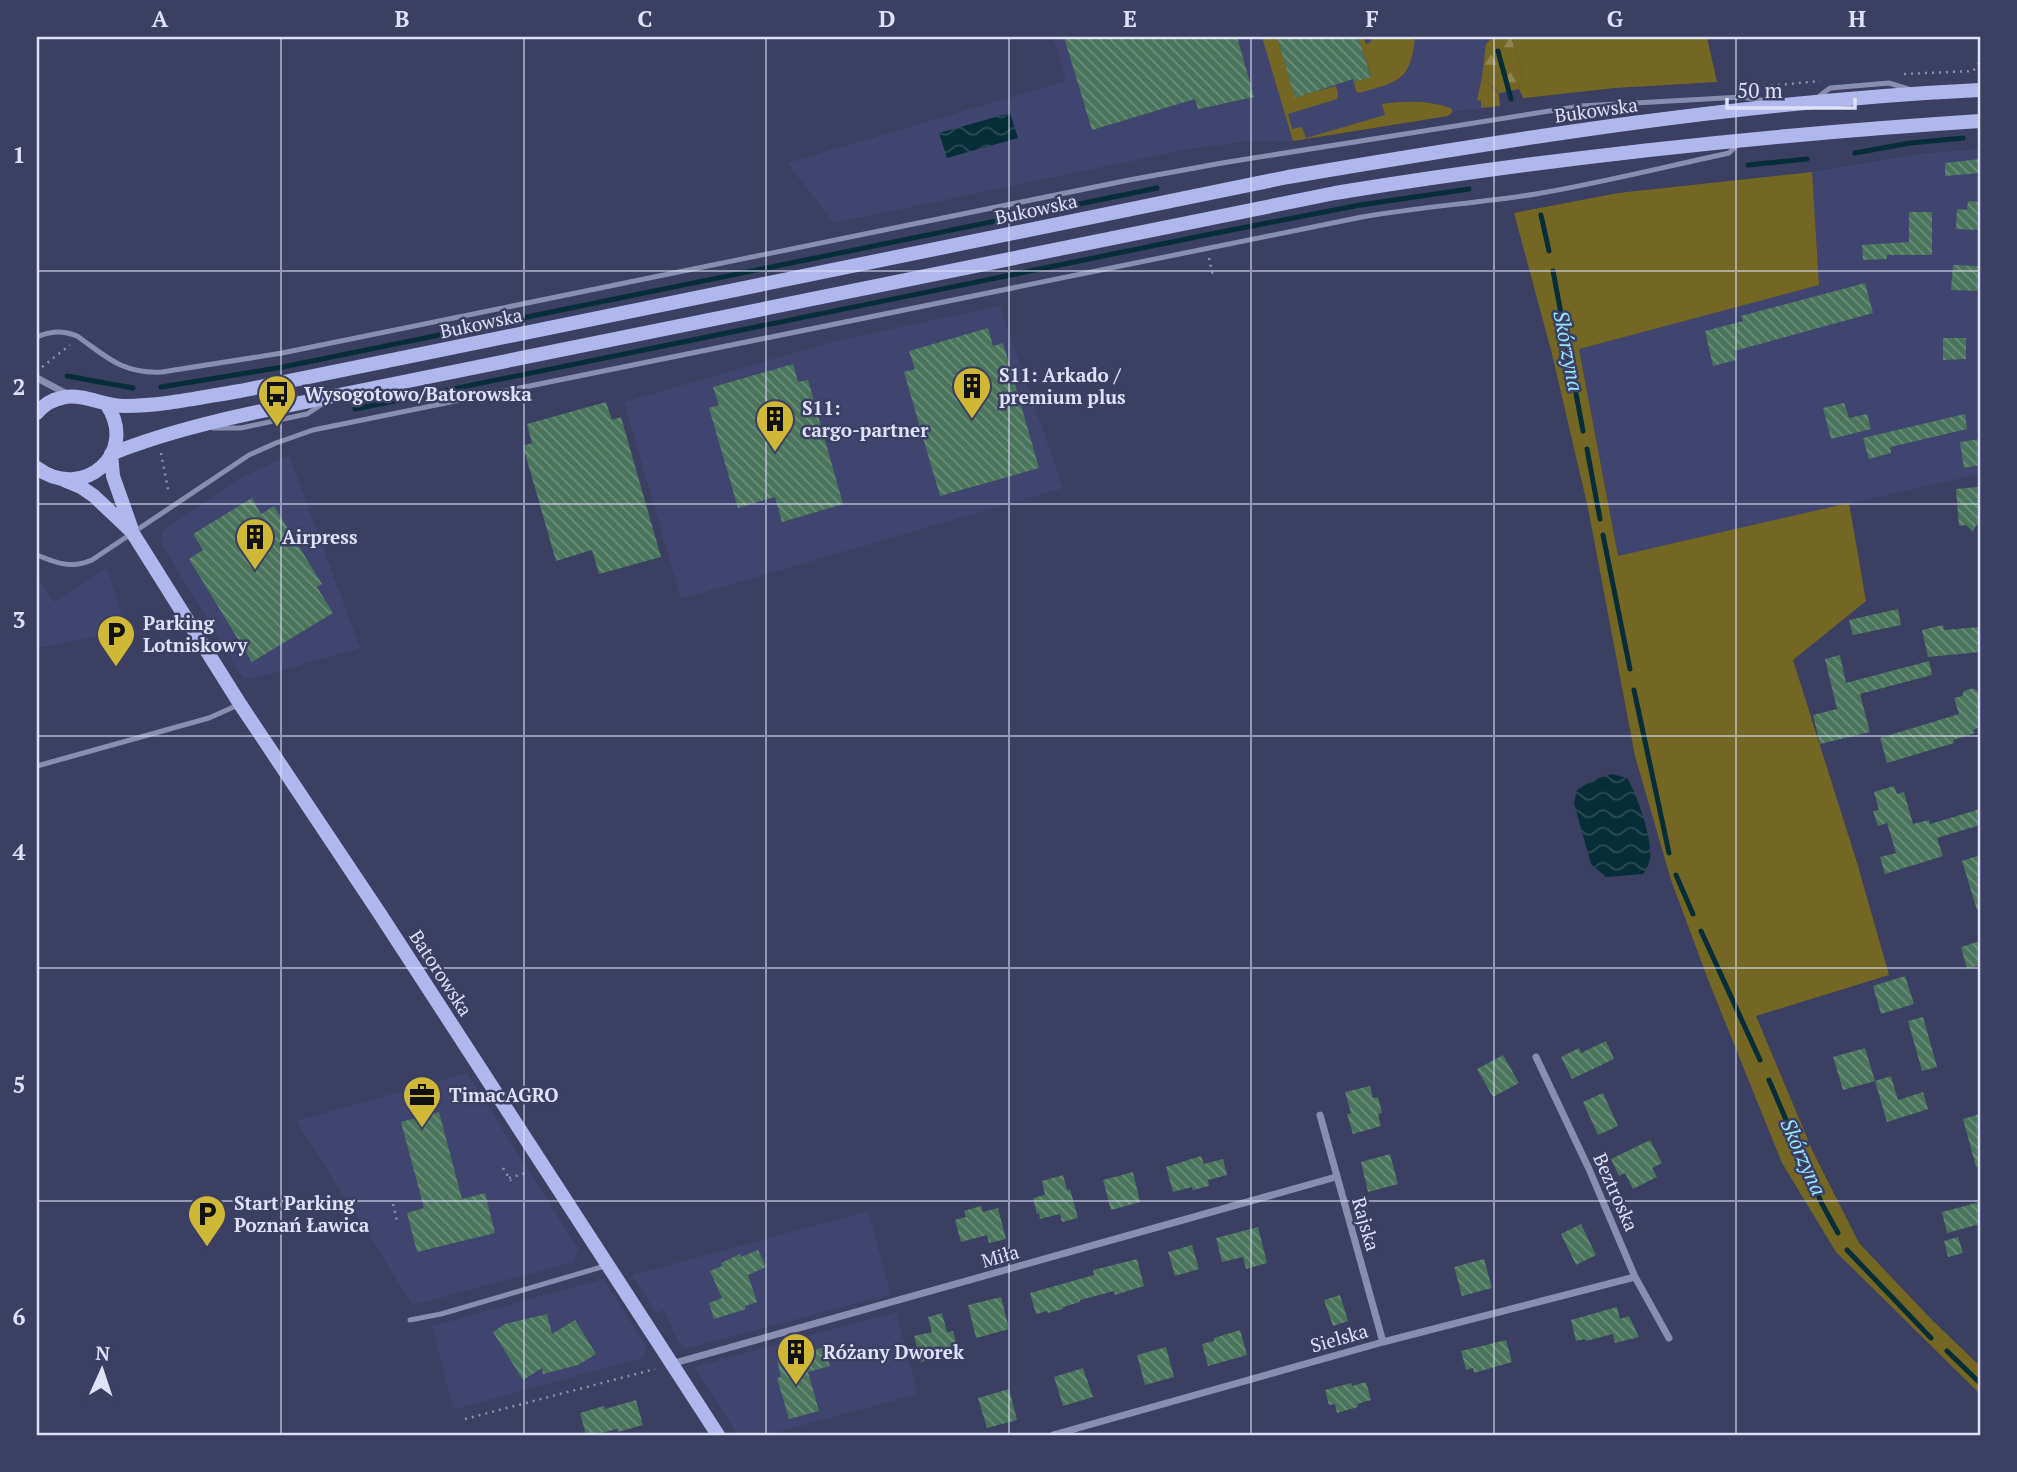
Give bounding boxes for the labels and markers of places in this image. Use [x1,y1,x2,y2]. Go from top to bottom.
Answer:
place label: S11: Arkado / premium plus [999,362,1126,409]
building icon: S11: Arkado / premium plus [951,365,993,420]
bus stop icon: Wysogotowo/Batorowska [256,373,298,428]
place label: Wysogotowo/Batorowska [304,381,532,406]
place label: S11: cargo-partner [802,395,929,442]
building icon: S11: cargo-partner [754,398,796,453]
building icon: Airpress [234,516,276,571]
place label: Airpress [282,524,358,549]
place label: Parking Lotniskowy [143,610,248,657]
parking icon: Parking Lotniskowy [95,613,137,668]
office icon: TimacAGRO [401,1074,443,1129]
place label: TimacAGRO [449,1082,559,1107]
place label: Start Parking Poznań Ławica [234,1190,370,1237]
parking icon: Start Parking Poznań Ławica [186,1193,228,1248]
building icon: Różany Dworek [775,1331,817,1386]
place label: Różany Dworek [823,1339,965,1364]

